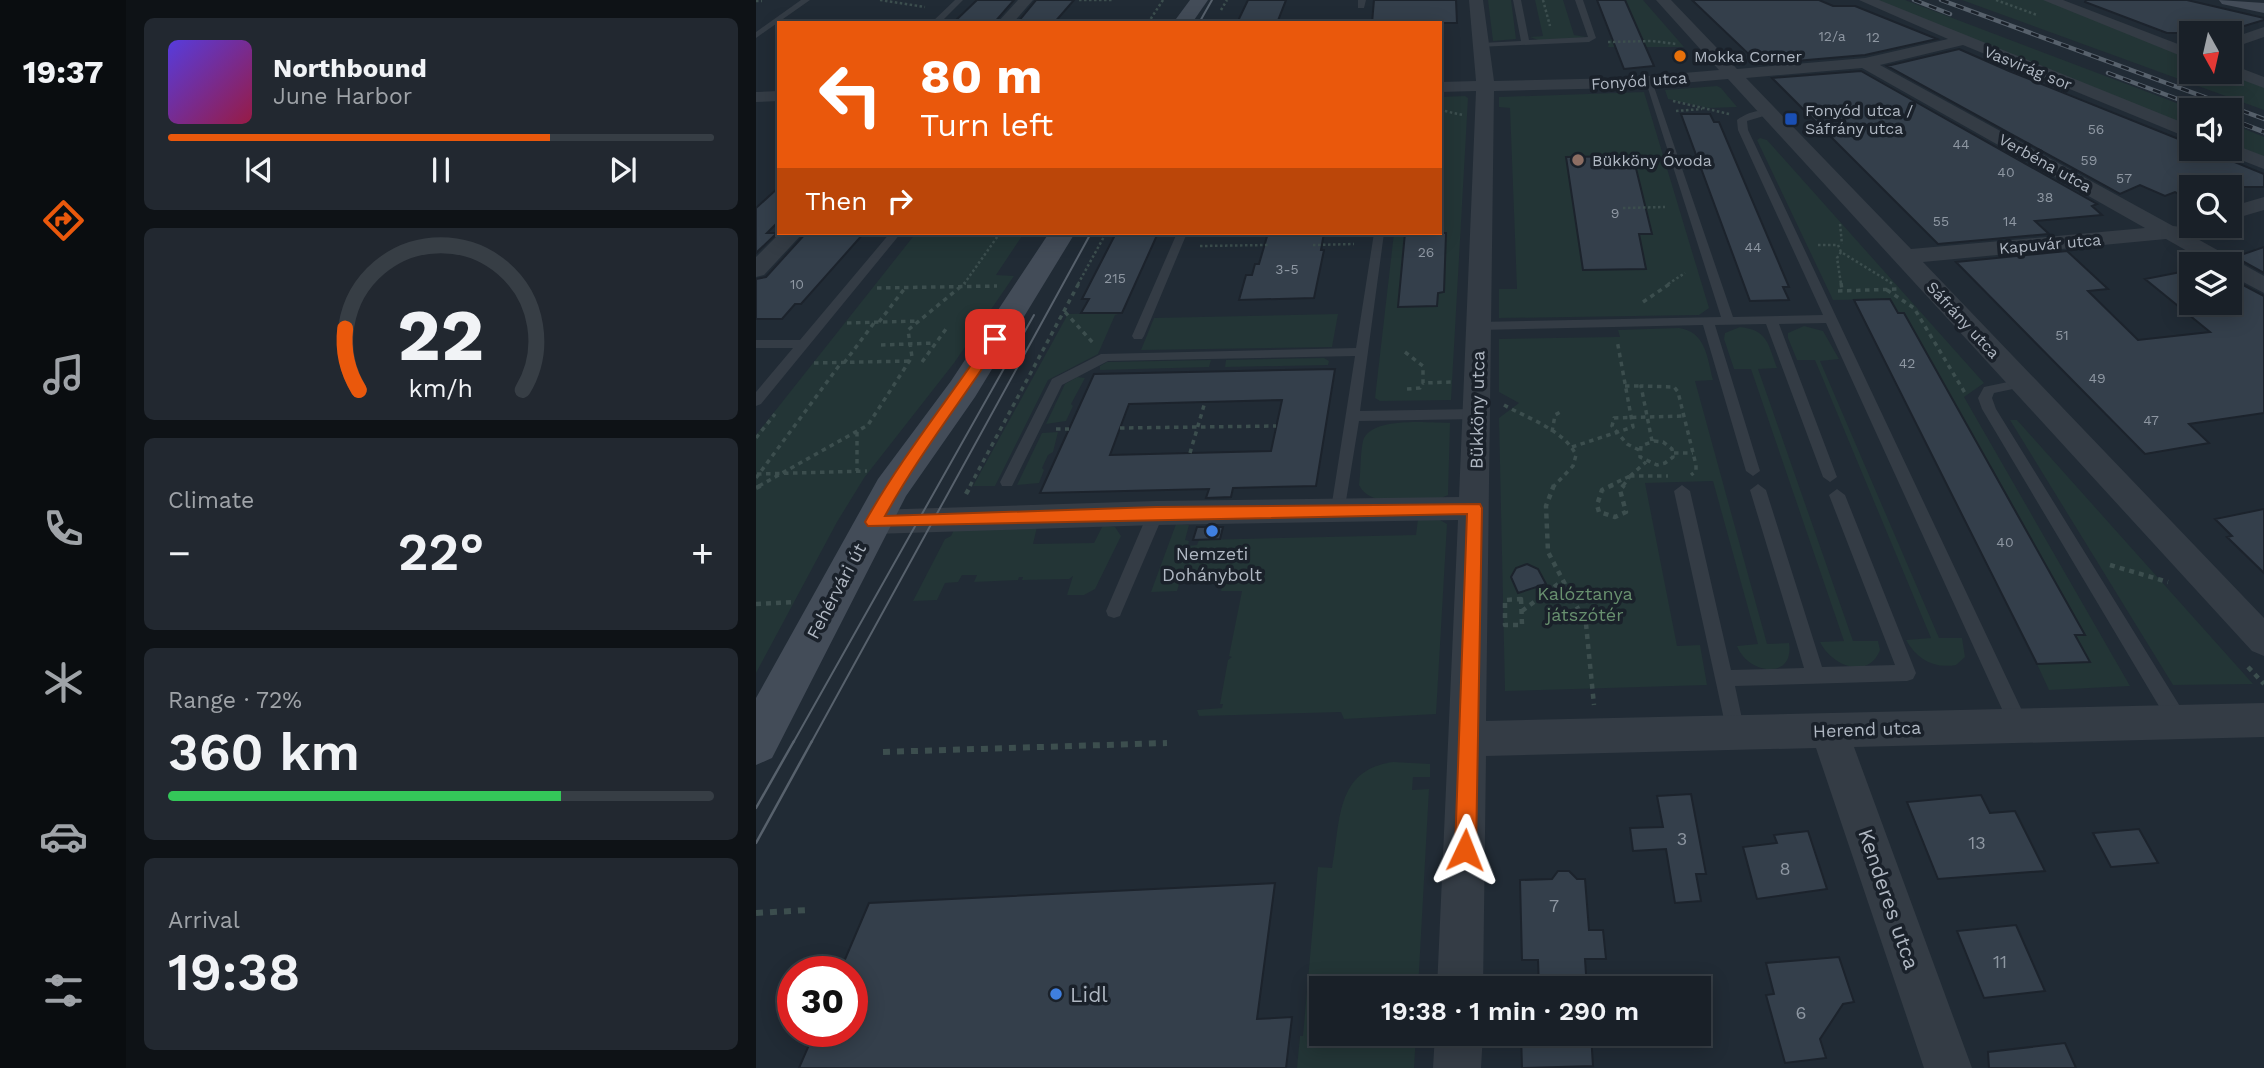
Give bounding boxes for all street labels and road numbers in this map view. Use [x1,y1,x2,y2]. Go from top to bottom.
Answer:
street label: Vasvirág sor [1981,42,2075,94]
street label: Fonyód utca [1590,68,1688,94]
street label: Verbéna utca [1995,130,2095,196]
street label: Kapuvár utca [1998,230,2102,258]
street label: Sáfrány utca [1923,278,2003,362]
street label: Bükköny utca [1465,351,1489,469]
street label: Fehérvári út [802,539,870,642]
street label: Herend utca [1812,717,1922,741]
street label: Kenderes utca [1853,825,1925,973]

